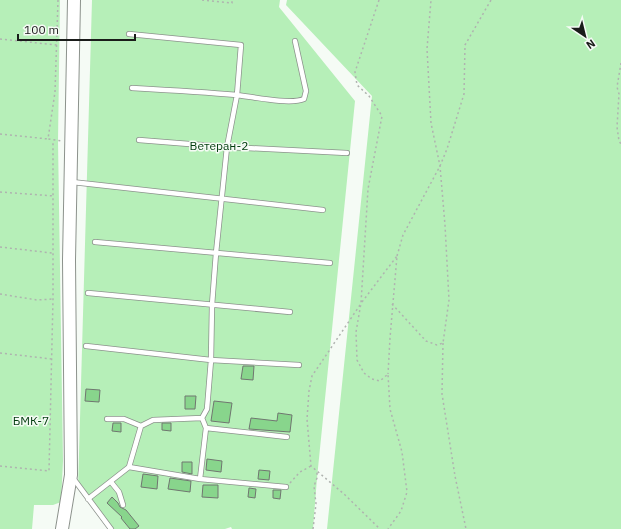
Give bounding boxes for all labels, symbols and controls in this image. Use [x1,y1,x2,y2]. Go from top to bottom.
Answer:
scale bar [18,16,135,42]
north arrow [565,16,605,56]
text: 100 m [24,22,59,37]
text: N [583,36,598,52]
park label: Ветеран-2 [190,138,248,153]
park label: БМК-7 [13,413,49,428]

